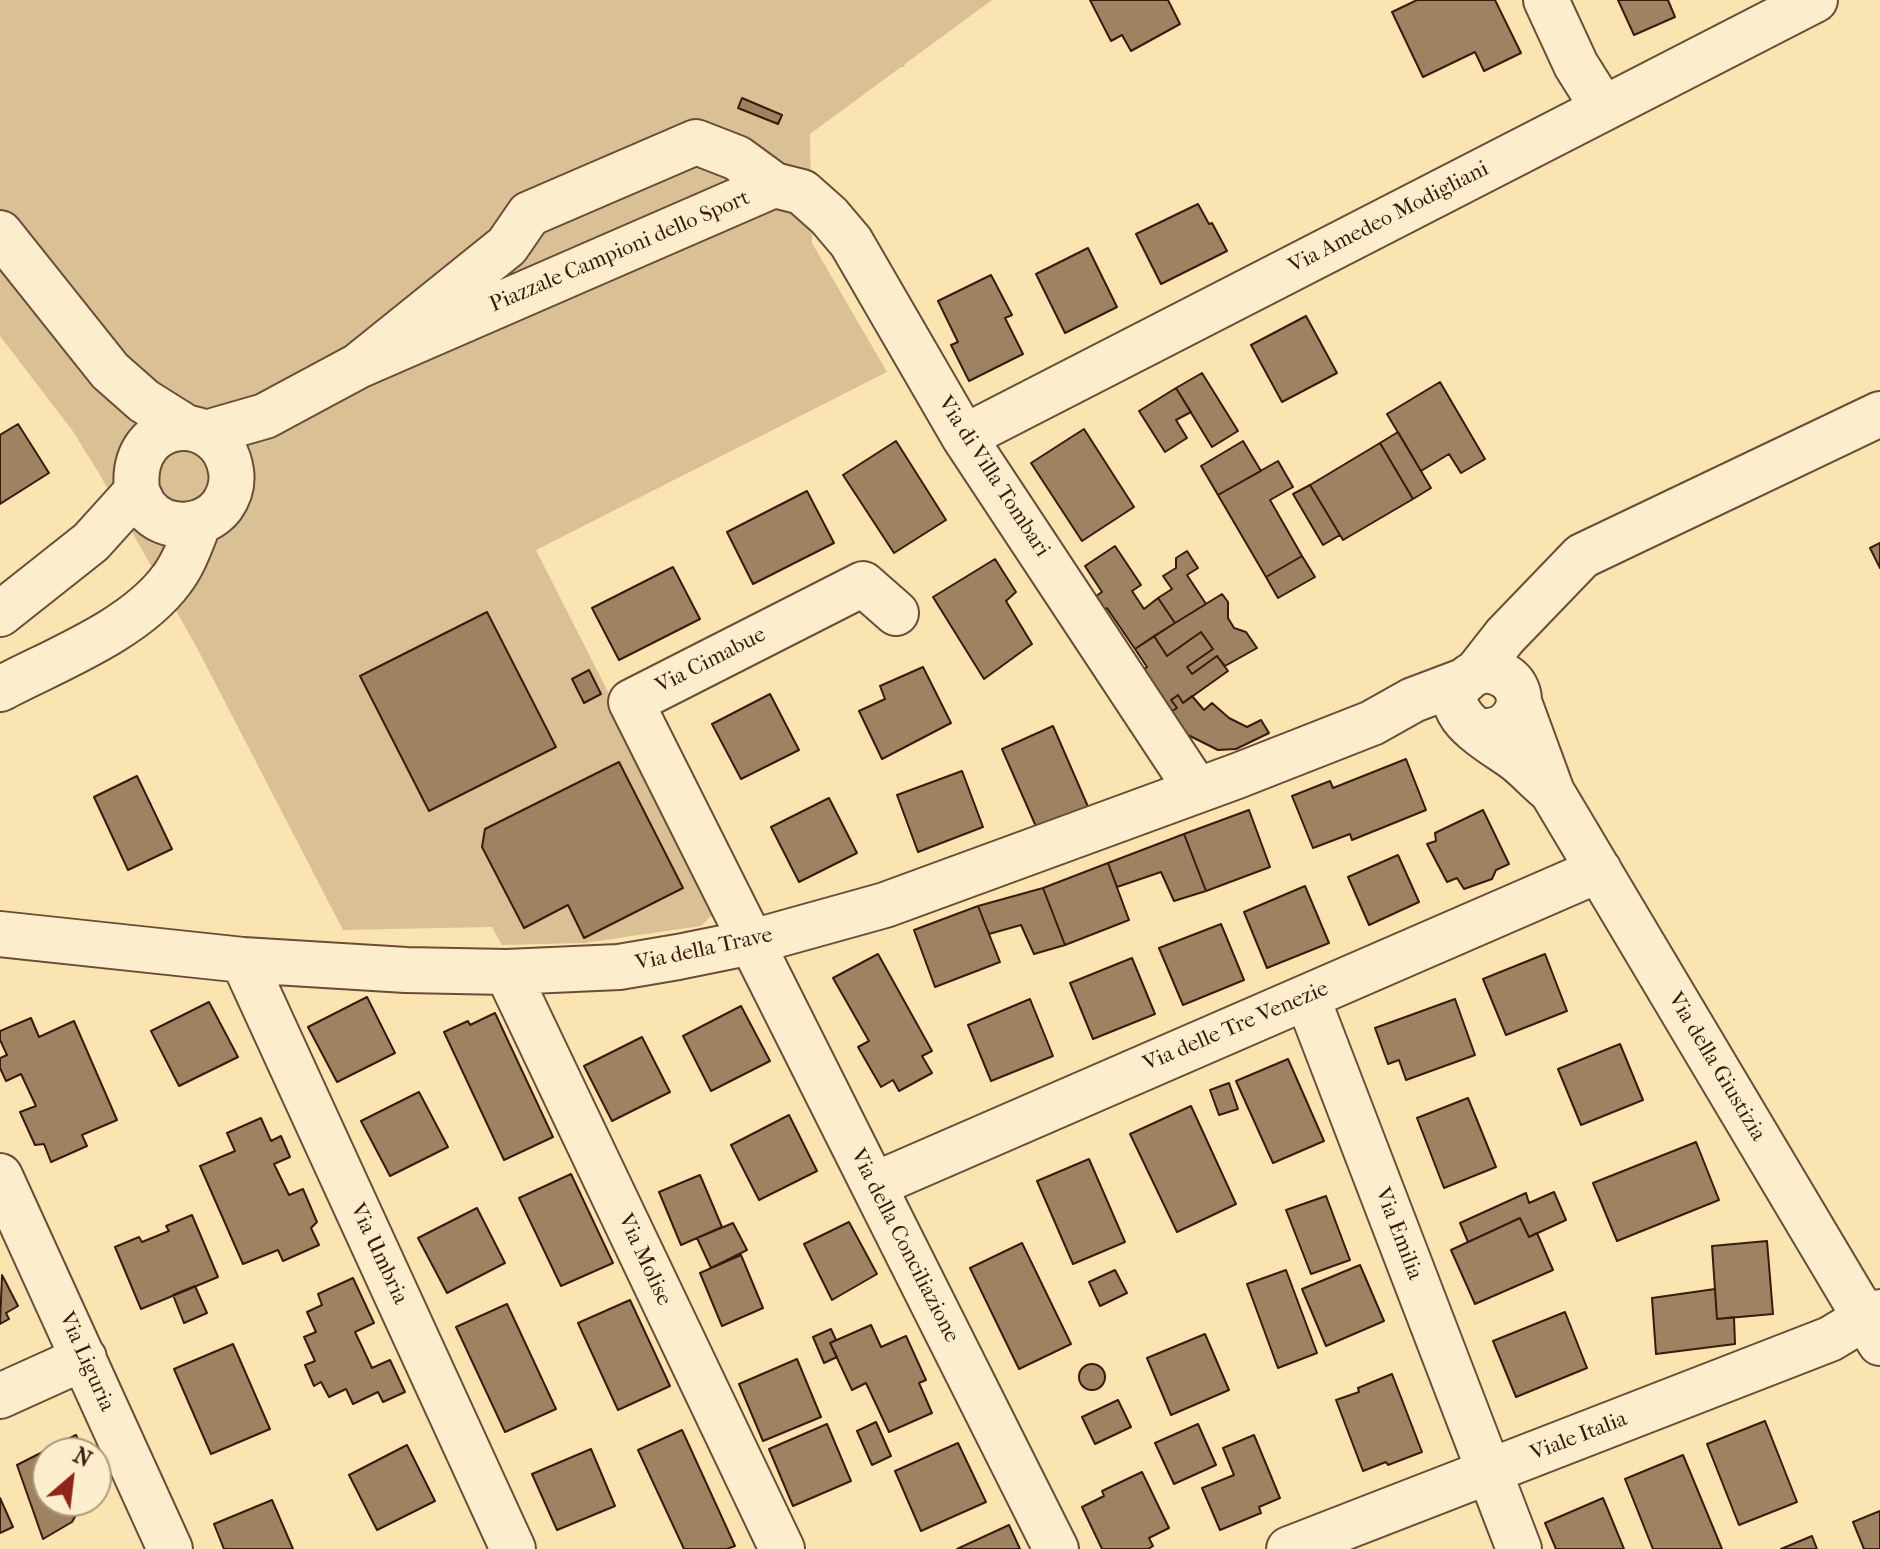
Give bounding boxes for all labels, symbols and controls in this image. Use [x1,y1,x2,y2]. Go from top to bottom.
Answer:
street label: Via Amedeo Modigliani [1285,156,1493,280]
street label: Piazzale Campioni dello Sport [486,185,754,319]
street label: Via di Villa Tombari [931,392,1055,562]
street label: Via Cimabue [652,622,770,700]
street label: Via della Trave [633,923,775,977]
street label: Via delle Tre Venezie [1139,976,1333,1078]
street label: Via della Giustizia [1661,988,1771,1146]
street label: Via della Conciliazione [844,1145,964,1347]
street label: Via Emilia [1368,1184,1428,1284]
street label: Via Umbria [343,1199,413,1309]
street label: Via Molise [611,1210,677,1310]
street label: Via Liguria [52,1308,120,1416]
street label: Viale Italia [1527,1406,1631,1468]
north arrow [32,1437,112,1517]
text: N [69,1442,96,1473]

